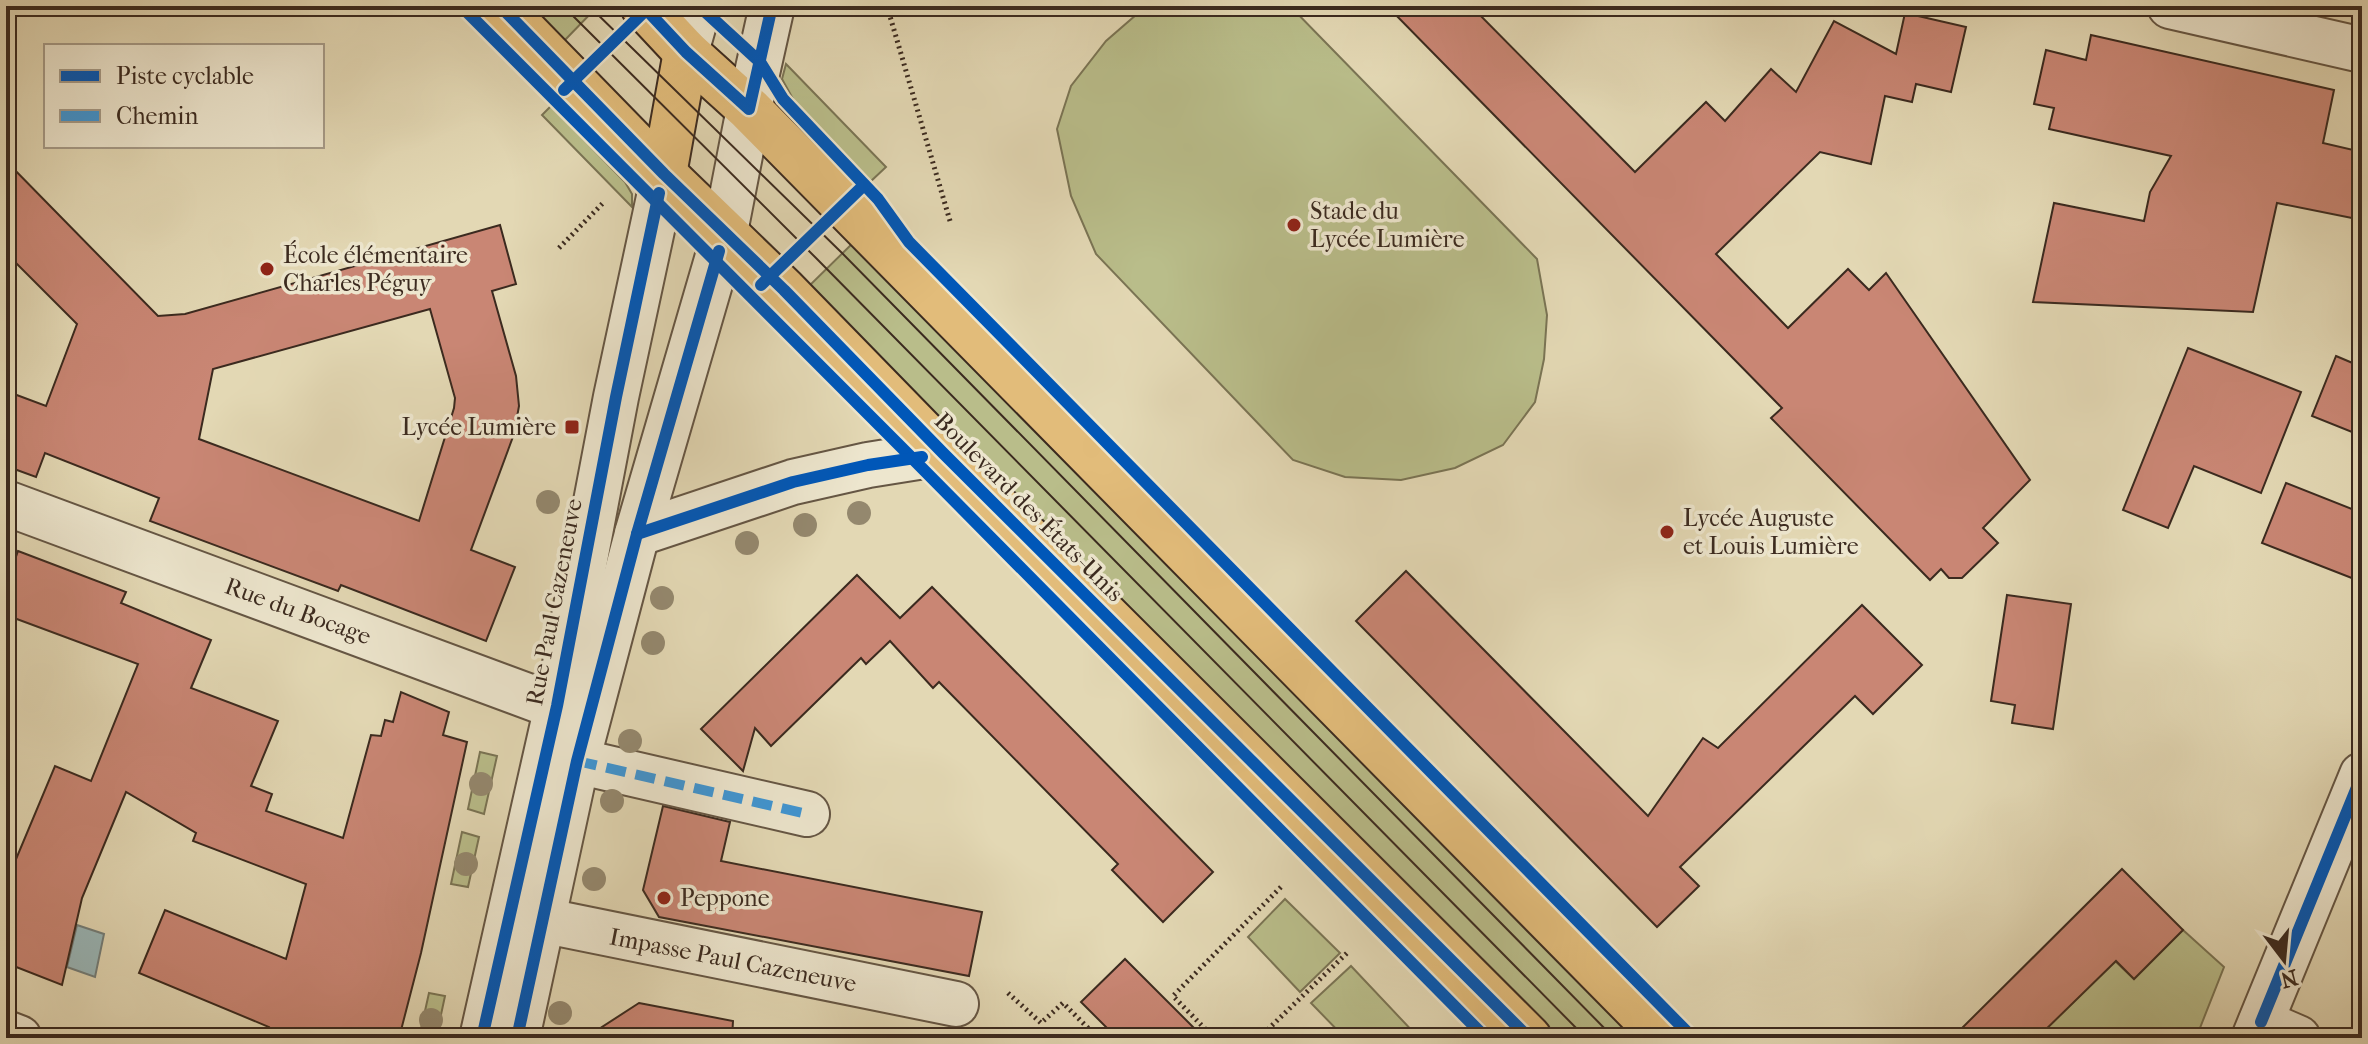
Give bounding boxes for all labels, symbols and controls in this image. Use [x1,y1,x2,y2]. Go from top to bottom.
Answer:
legend [44,44,324,148]
text: Piste cyclable [116,62,254,90]
text: Chemin [116,102,198,130]
place label: Stade du Lycée Lumière [1310,197,1465,253]
marker: Stade du Lycée Lumière [1285,216,1303,234]
place label: École élémentaire Charles Péguy [283,240,468,297]
marker: École élémentaire Charles Péguy [258,260,276,278]
street label: Boulevard des États-Unis [929,406,1130,607]
place label: Lycée Lumière [402,413,556,441]
marker: Lycée Lumière [563,418,581,436]
street label: Rue Paul Cazeneuve [520,496,588,708]
place label: Lycée Auguste et Louis Lumière [1683,504,1859,560]
marker: Lycée Auguste et Louis Lumière [1658,523,1676,541]
street label: Rue du Bocage [221,572,375,650]
place label: Peppone [680,884,770,912]
marker: Peppone [655,889,673,907]
north arrow [2244,920,2324,1000]
street label: Impasse Paul Cazeneuve [607,922,859,998]
text: N [2277,963,2301,993]

